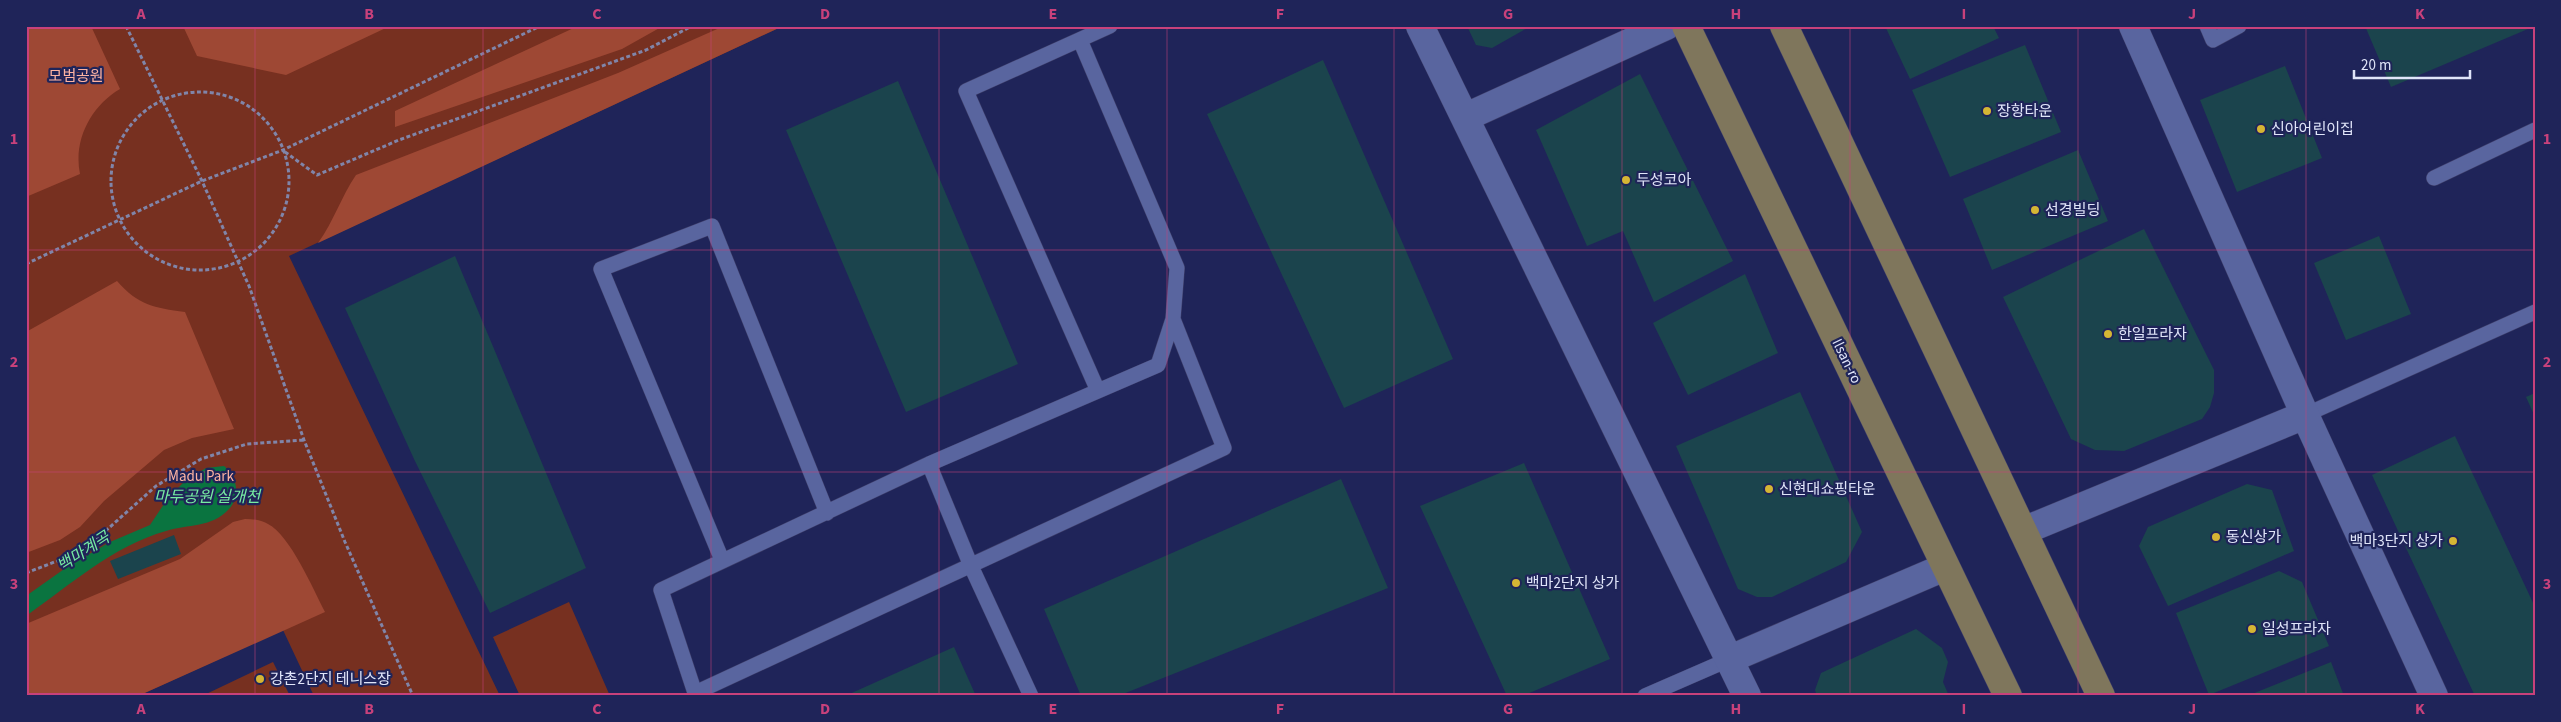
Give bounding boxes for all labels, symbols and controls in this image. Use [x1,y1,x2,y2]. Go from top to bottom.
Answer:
text: A [135,3,146,25]
text: B [364,3,374,25]
text: C [592,3,602,25]
text: D [820,3,830,25]
text: E [1049,3,1057,25]
text: F [1276,3,1284,25]
text: G [1503,3,1513,25]
text: H [1731,3,1741,25]
text: I [1962,3,1966,25]
text: J [2188,3,2196,25]
text: K [2415,3,2425,25]
scale bar [2354,48,2470,80]
text: 20 m [2361,55,2391,76]
park label: 모범공원 [48,66,104,87]
place label: 장항타운 [1997,101,2052,122]
marker: 장항타운 [1981,105,1993,117]
place label: 신아어린이집 [2271,119,2354,140]
marker: 신아어린이집 [2255,123,2267,135]
text: 1 [10,128,18,150]
text: 1 [2543,128,2551,150]
place label: 두성코아 [1636,170,1691,191]
marker: 두성코아 [1620,174,1632,186]
place label: 선경빌딩 [2045,200,2100,221]
marker: 선경빌딩 [2029,204,2041,216]
place label: 한일프라자 [2118,324,2187,345]
marker: 한일프라자 [2102,328,2114,340]
street label: Ilsan-ro [1827,335,1866,387]
text: 2 [10,351,18,373]
text: 2 [2543,351,2551,373]
park label: Madu Park [168,466,235,487]
place label: 신현대쇼핑타운 [1779,479,1876,500]
marker: 신현대쇼핑타운 [1763,483,1775,495]
water label: 마두공원 실개천 [154,486,262,508]
water label: 백마계곡 [53,526,115,577]
place label: 동신상가 [2226,527,2281,548]
marker: 동신상가 [2210,531,2222,543]
place label: 백마3단지 상가 [2350,531,2443,552]
marker: 백마3단지 상가 [2447,535,2459,547]
text: 3 [10,573,18,595]
place label: 백마2단지 상가 [1526,573,1619,594]
text: 3 [2543,573,2551,595]
marker: 백마2단지 상가 [1510,577,1522,589]
place label: 일성프라자 [2262,619,2331,640]
marker: 일성프라자 [2246,623,2258,635]
place label: 강촌2단지 테니스장 [270,669,391,690]
marker: 강촌2단지 테니스장 [254,673,266,685]
text: A [135,698,146,720]
text: B [364,698,374,720]
text: C [592,698,602,720]
text: D [820,698,830,720]
text: E [1049,698,1057,720]
text: F [1276,698,1284,720]
text: G [1503,698,1513,720]
text: H [1731,698,1741,720]
text: I [1962,698,1966,720]
text: J [2188,698,2196,720]
text: K [2415,698,2425,720]

